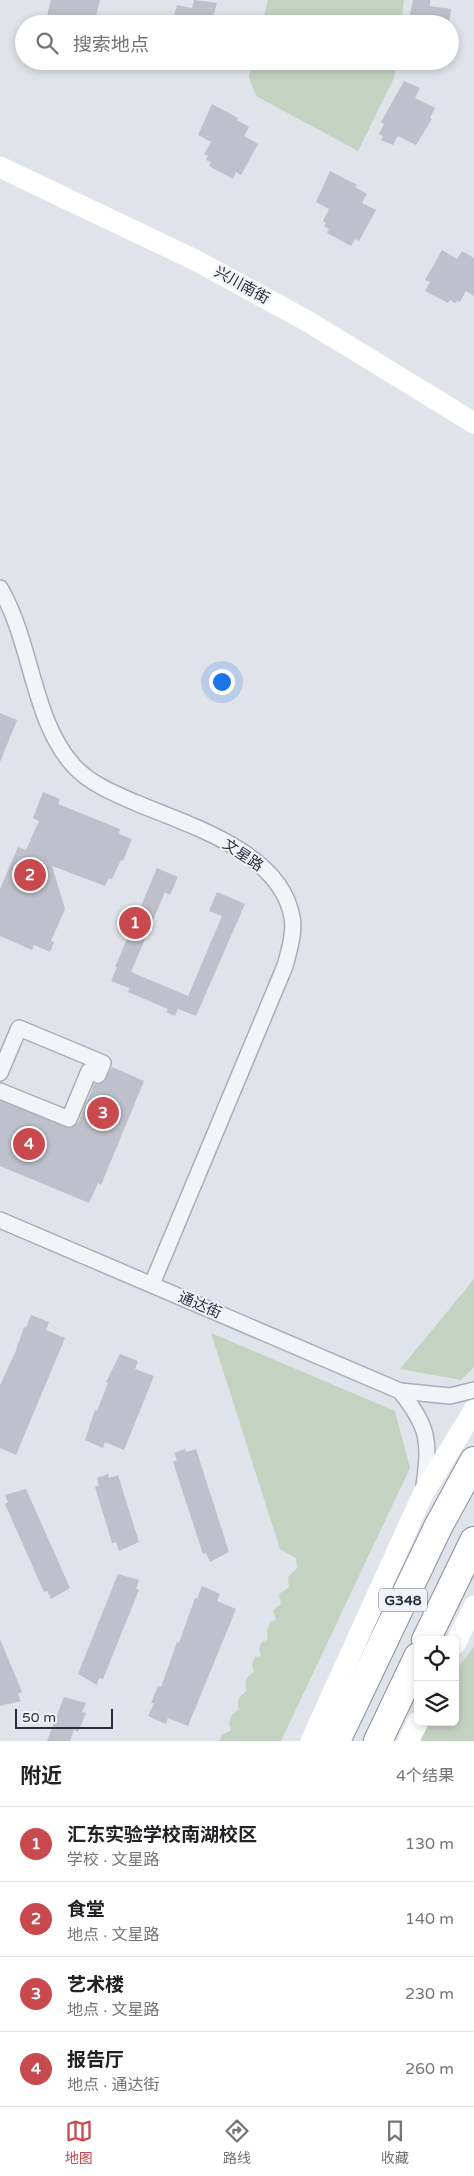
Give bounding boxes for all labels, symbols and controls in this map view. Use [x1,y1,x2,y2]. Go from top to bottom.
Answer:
search box [15,15,459,70]
icon: search [33,29,61,57]
text: 搜索地点 [73,34,149,56]
street label: 兴川南街 [211,263,273,307]
your location [209,669,235,695]
street label: 文星路 [219,835,267,875]
pin: 2 [14,856,46,894]
pin: 1 [119,904,151,942]
pin: 3 [87,1094,119,1132]
pin: 4 [13,1125,45,1163]
street label: 通达街 [176,1288,224,1322]
road number: G348 [379,1588,427,1612]
map controls [414,1636,459,1726]
button: locate [414,1636,459,1681]
button: layers [414,1681,459,1726]
scale bar [15,1706,112,1729]
text: 50 m [22,1709,56,1726]
text: 附近 [20,1764,62,1789]
text: 4个结果 [396,1766,454,1786]
text: 汇东实验学校南湖校区 [67,1824,257,1846]
text: 1 [31,1834,41,1854]
text: 130 m [405,1834,454,1854]
text: 学校 · 文星路 [67,1850,159,1870]
text: 食堂 [67,1899,105,1921]
text: 2 [31,1909,41,1929]
text: 140 m [405,1909,454,1929]
text: 地点 · 文星路 [67,1925,159,1945]
text: 艺术楼 [67,1974,124,1996]
text: 3 [31,1984,41,2004]
text: 230 m [405,1984,454,2004]
text: 地点 · 文星路 [67,2000,159,2020]
text: 报告厅 [67,2049,124,2071]
text: 4 [31,2059,41,2079]
text: 260 m [405,2059,454,2079]
text: 地点 · 通达街 [67,2075,159,2095]
tab: 地图 [65,2117,93,2167]
tab: 路线 [223,2117,251,2167]
tab: 收藏 [381,2117,409,2167]

